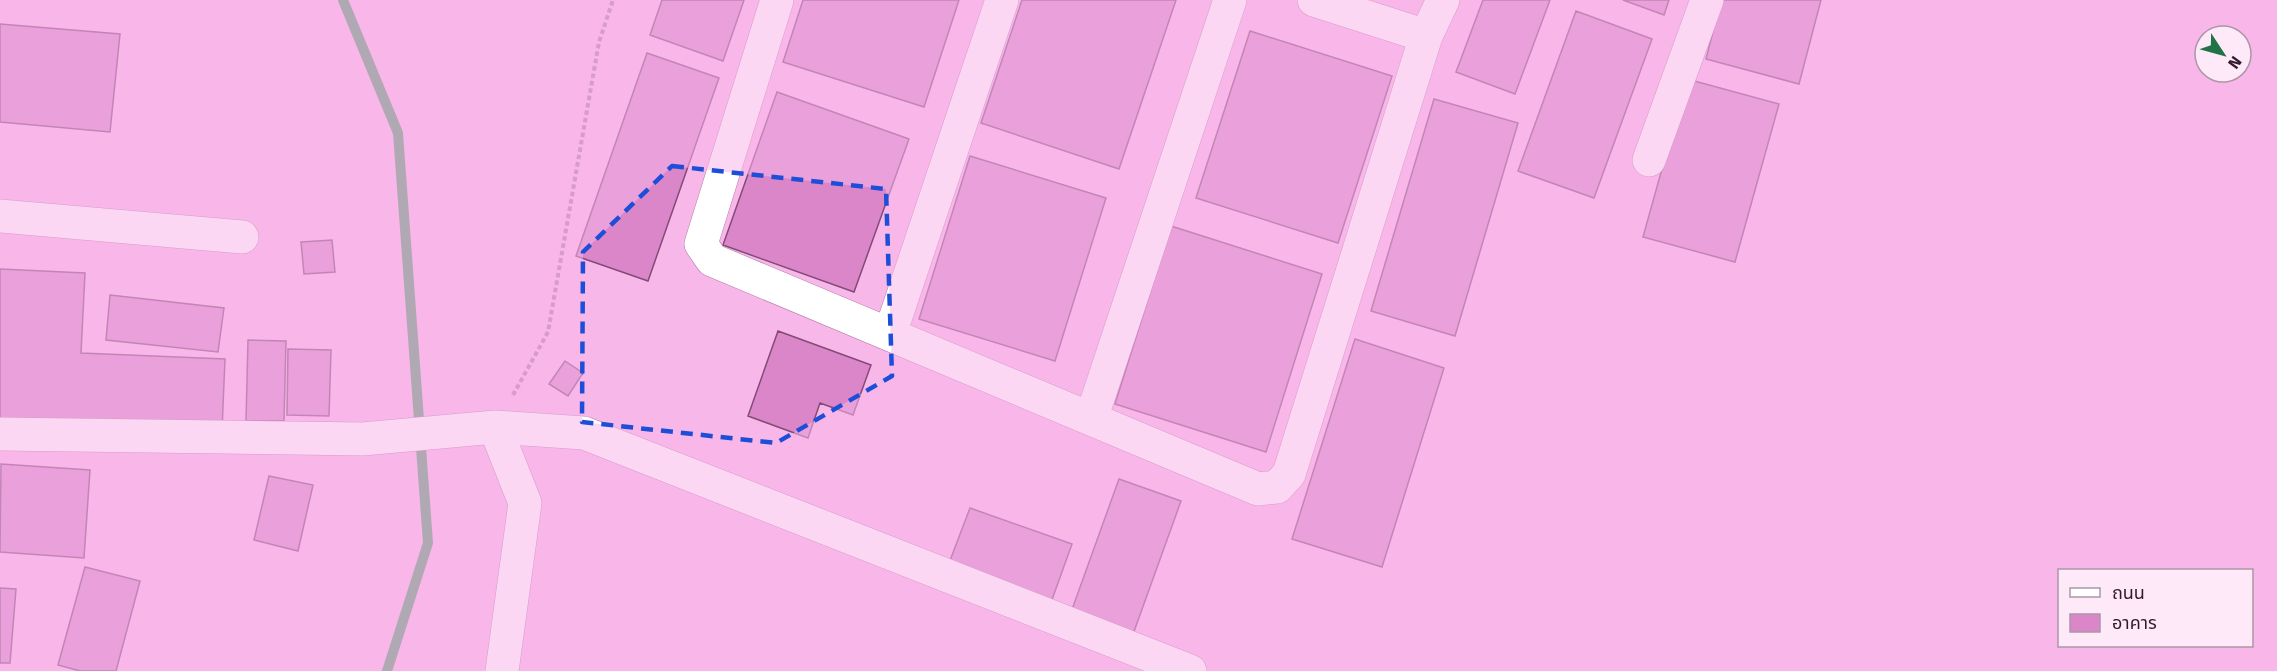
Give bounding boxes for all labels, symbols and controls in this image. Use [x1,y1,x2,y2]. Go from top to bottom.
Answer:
north arrow [2193,24,2253,84]
text: N [2224,53,2246,72]
legend [2058,569,2253,647]
text: ถนน [2112,582,2145,604]
text: อาคาร [2112,612,2157,634]

